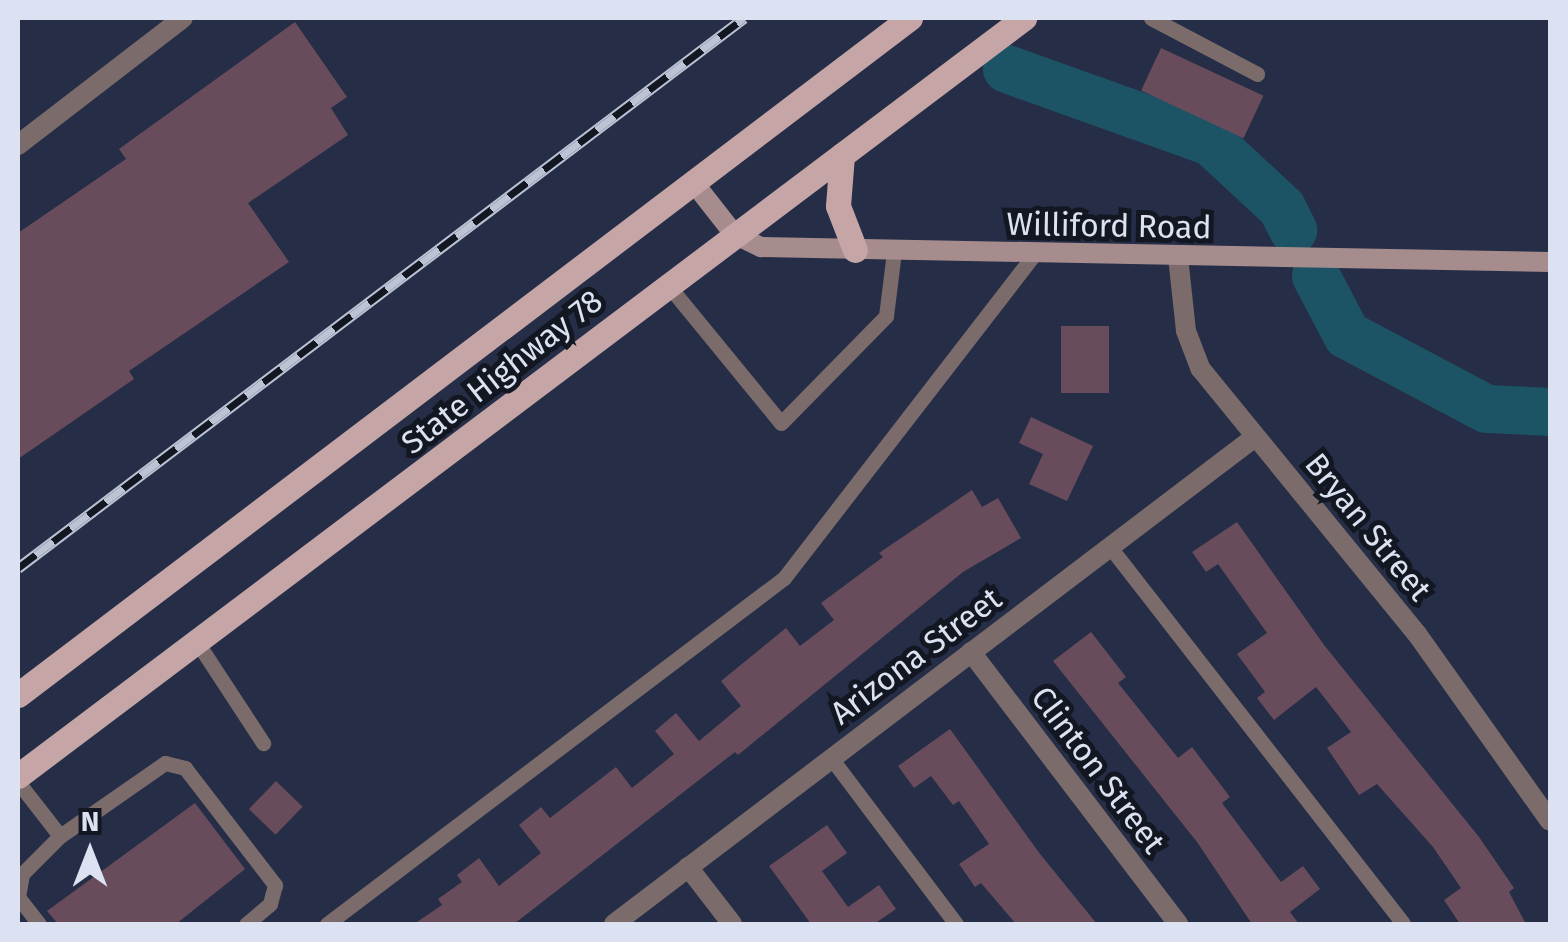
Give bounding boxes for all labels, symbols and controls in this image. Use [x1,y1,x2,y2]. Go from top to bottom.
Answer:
street label: Williford Road [1006,205,1212,247]
street label: State Highway 78 [394,282,610,462]
street label: Bryan Street [1297,446,1439,608]
street label: Arizona Street [823,579,1009,733]
street label: Clinton Street [1023,679,1173,861]
north arrow [40,802,140,902]
text: N [81,805,99,838]

